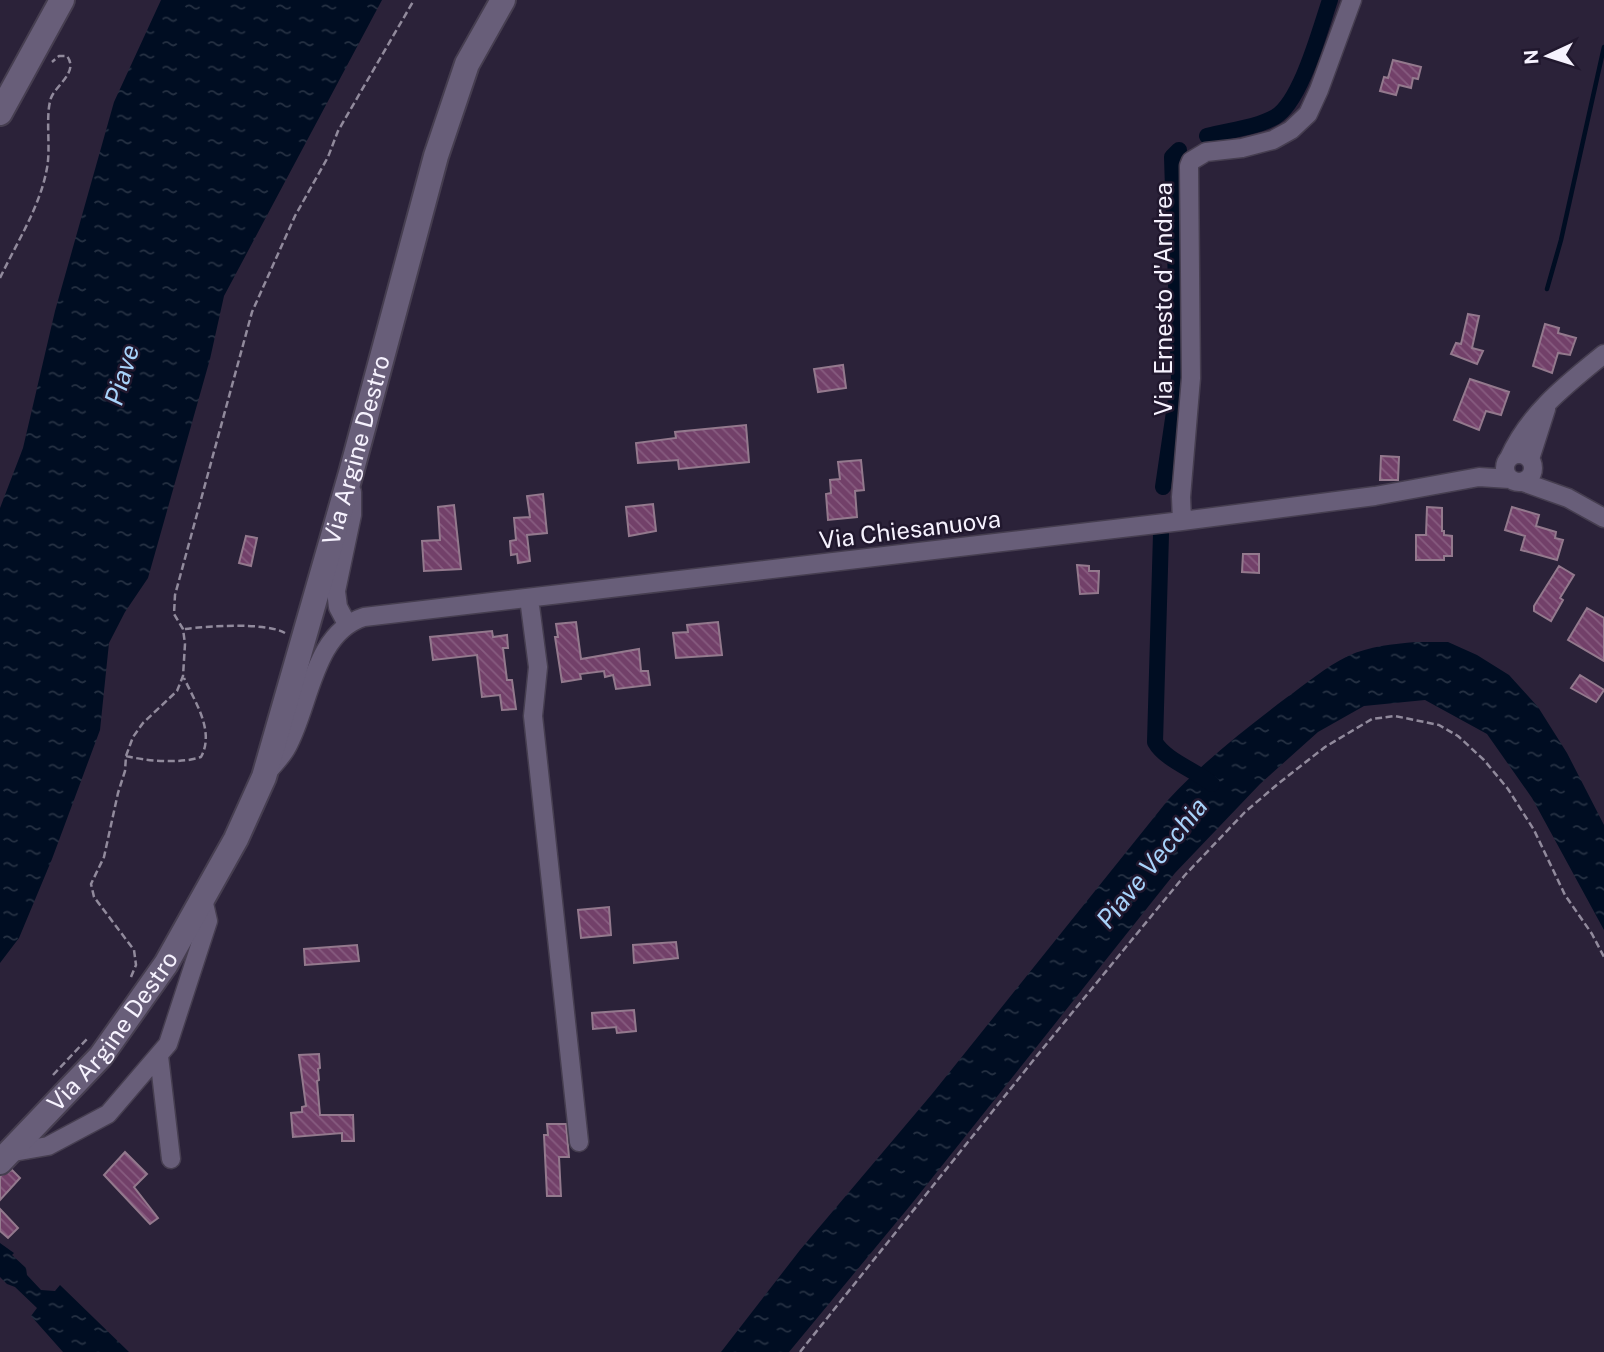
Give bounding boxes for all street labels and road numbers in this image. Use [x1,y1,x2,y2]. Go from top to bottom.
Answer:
street label: Via Ernesto d'Andrea [1149,182,1177,416]
street label: Via Argine Destro [316,352,395,548]
street label: Via Chiesanuova [818,504,1002,554]
street label: Via Argine Destro [41,946,183,1117]

